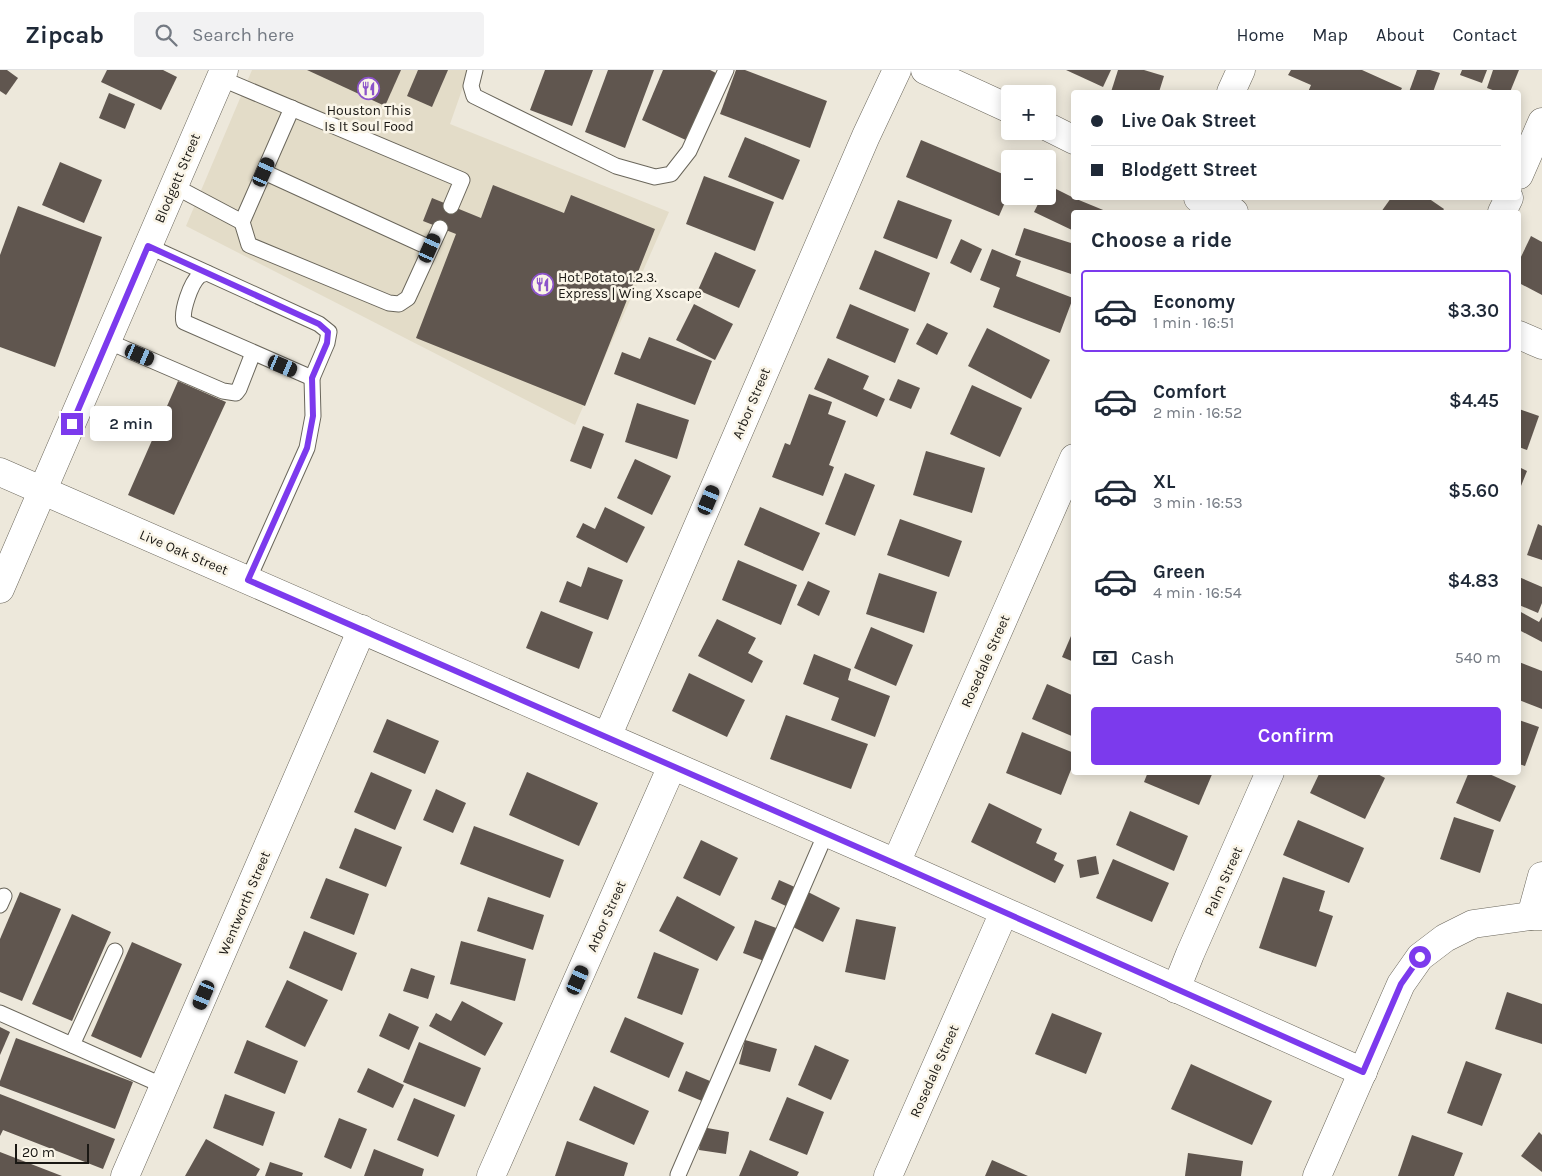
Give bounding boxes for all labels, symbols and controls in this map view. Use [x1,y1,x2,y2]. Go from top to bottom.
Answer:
search box [134,12,484,57]
text: Zipcab [25,21,104,49]
icon: search [152,21,180,49]
text: Search here [192,24,294,46]
text: Home [1236,24,1284,46]
text: Map [1312,24,1348,46]
text: About [1376,24,1425,46]
text: Contact [1453,24,1517,46]
restaurant icon: Houston This Is It Soul Food [357,76,381,100]
map controls [1001,85,1056,205]
button: + [1001,85,1056,140]
place label: Houston This Is It Soul Food [324,102,414,135]
text: Live Oak Street [1121,110,1256,132]
street label: Blodgett Street [151,131,204,226]
button: − [1001,150,1056,205]
car [251,155,276,189]
text: Blodgett Street [1121,159,1257,181]
text: Choose a ride [1091,227,1232,253]
car [417,231,442,265]
place label: Hot Potato 1.2.3. Express | Wing Xscape [558,269,702,302]
restaurant icon: Hot Potato 1.2.3. Express | Wing Xscape [530,273,554,297]
icon: car [1093,289,1138,334]
text: Economy [1153,291,1235,313]
text: $3.30 [1447,300,1499,322]
text: 1 min · 16:51 [1153,313,1234,332]
car [123,342,156,368]
car [266,353,299,379]
street label: Arbor Street [729,365,774,441]
icon: car [1093,379,1138,424]
text: Comfort [1153,381,1227,403]
text: $4.45 [1449,390,1499,412]
text: 2 min · 16:52 [1153,403,1242,422]
callout: 2 min [90,406,172,442]
route end [61,413,83,435]
text: 2 min [109,414,153,433]
icon: car [1093,469,1138,514]
text: XL [1153,471,1175,493]
text: $5.60 [1448,480,1499,502]
car [696,483,721,517]
text: 3 min · 16:53 [1153,493,1243,512]
street label: Live Oak Street [137,526,231,579]
icon: car [1093,559,1138,604]
text: Green [1153,561,1205,583]
text: $4.83 [1447,570,1499,592]
text: 4 min · 16:54 [1153,583,1242,602]
street label: Rosedale Street [957,612,1013,710]
icon: cash [1091,644,1119,672]
text: Cash [1131,647,1175,669]
text: 540 m [1455,648,1501,667]
button: Confirm [1091,707,1501,765]
street label: Palm Street [1201,844,1246,919]
street label: Wentworth Street [215,849,274,958]
street label: Arbor Street [583,878,630,954]
route start [1409,946,1431,968]
car [565,963,590,997]
car [191,978,216,1012]
street label: Rosedale Street [906,1022,962,1120]
scale bar [15,1141,89,1164]
text: 20 m [22,1144,55,1161]

